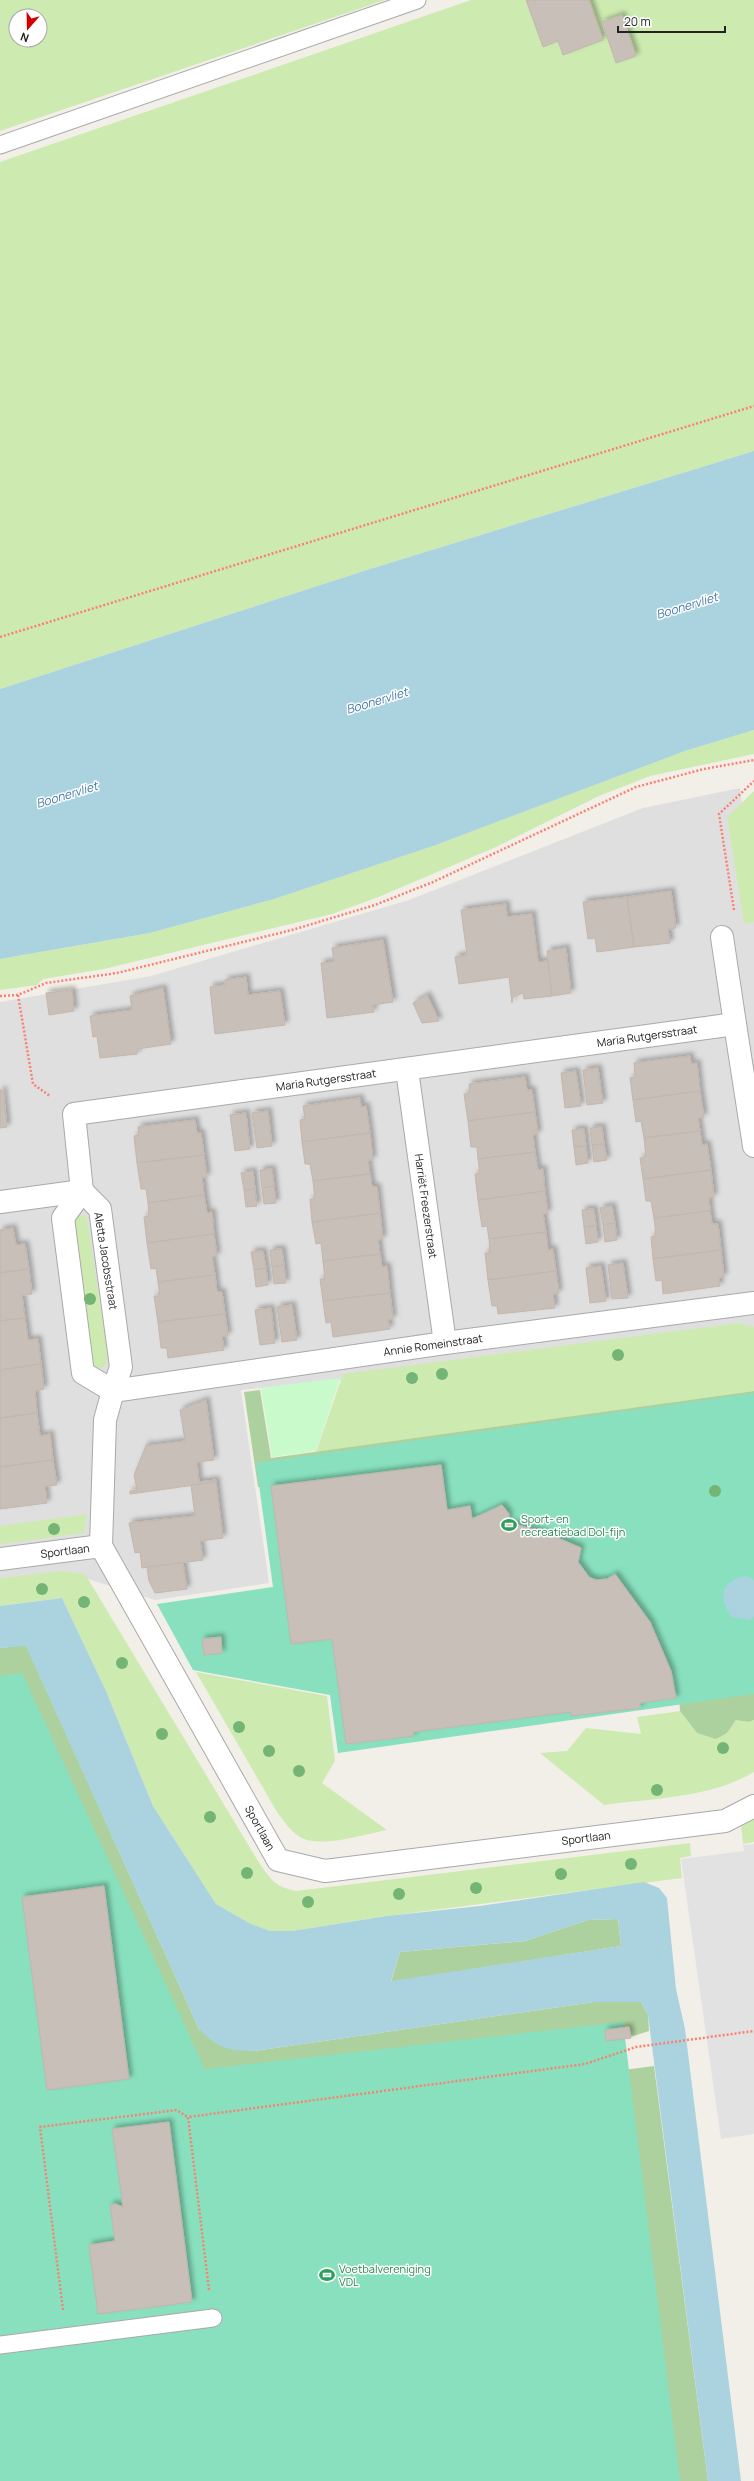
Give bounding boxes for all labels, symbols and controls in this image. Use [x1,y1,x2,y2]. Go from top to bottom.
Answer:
north arrow [8,8,48,48]
scale bar [618,8,725,34]
text: 20 m [624,13,651,30]
text: N [18,29,31,46]
water label: Boonervliet [654,588,721,623]
water label: Boonervliet [344,683,411,718]
water label: Boonervliet [34,777,101,812]
street label: Maria Rutgersstraat [596,1021,698,1050]
street label: Maria Rutgersstraat [275,1065,377,1094]
street label: Harriët Freezerstraat [412,1153,441,1259]
street label: Aletta Jacobsstraat [91,1211,122,1311]
street label: Annie Romeinstraat [382,1330,484,1359]
place label: Sport- en recreatiebad Dol-fijn [521,1511,625,1539]
sports icon: Sport- en recreatiebad Dol-fijn [500,1516,518,1534]
street label: Sportlaan [39,1540,90,1561]
street label: Sportlaan [242,1802,279,1853]
street label: Sportlaan [560,1827,611,1848]
place label: Voetbalvereniging VDL [339,2261,431,2289]
sports icon: Voetbalvereniging VDL [318,2266,336,2284]

